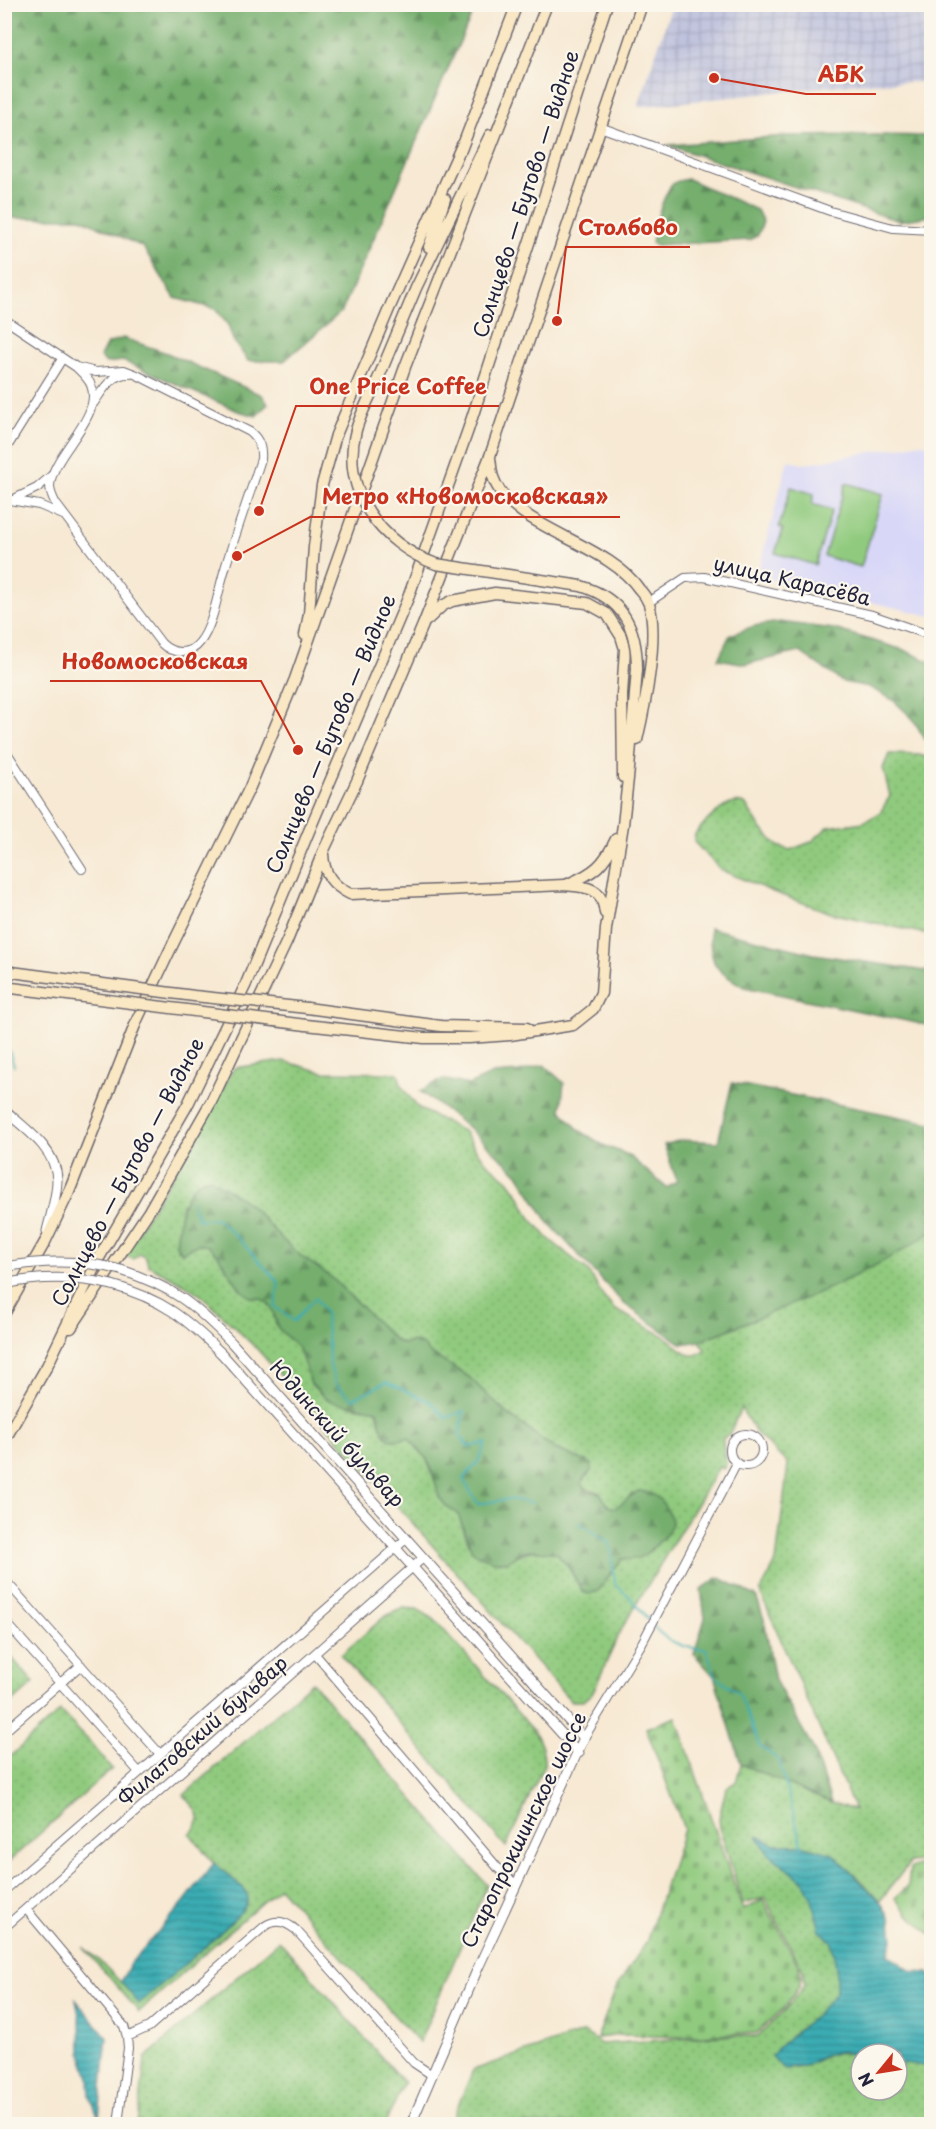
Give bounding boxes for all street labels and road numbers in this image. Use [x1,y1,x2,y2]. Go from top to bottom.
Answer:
street label: Солнцево — Бутово — Видное [464,46,586,341]
street label: улица Карасёва [711,547,874,613]
street label: Солнцево — Бутово — Видное [257,589,403,878]
street label: Солнцево — Бутово — Видное [43,1032,211,1311]
street label: Юдинский бульвар [263,1353,412,1514]
street label: Филатовский бульвар [111,1648,294,1813]
street label: Старопрокшинское шоссе [453,1706,594,1953]

